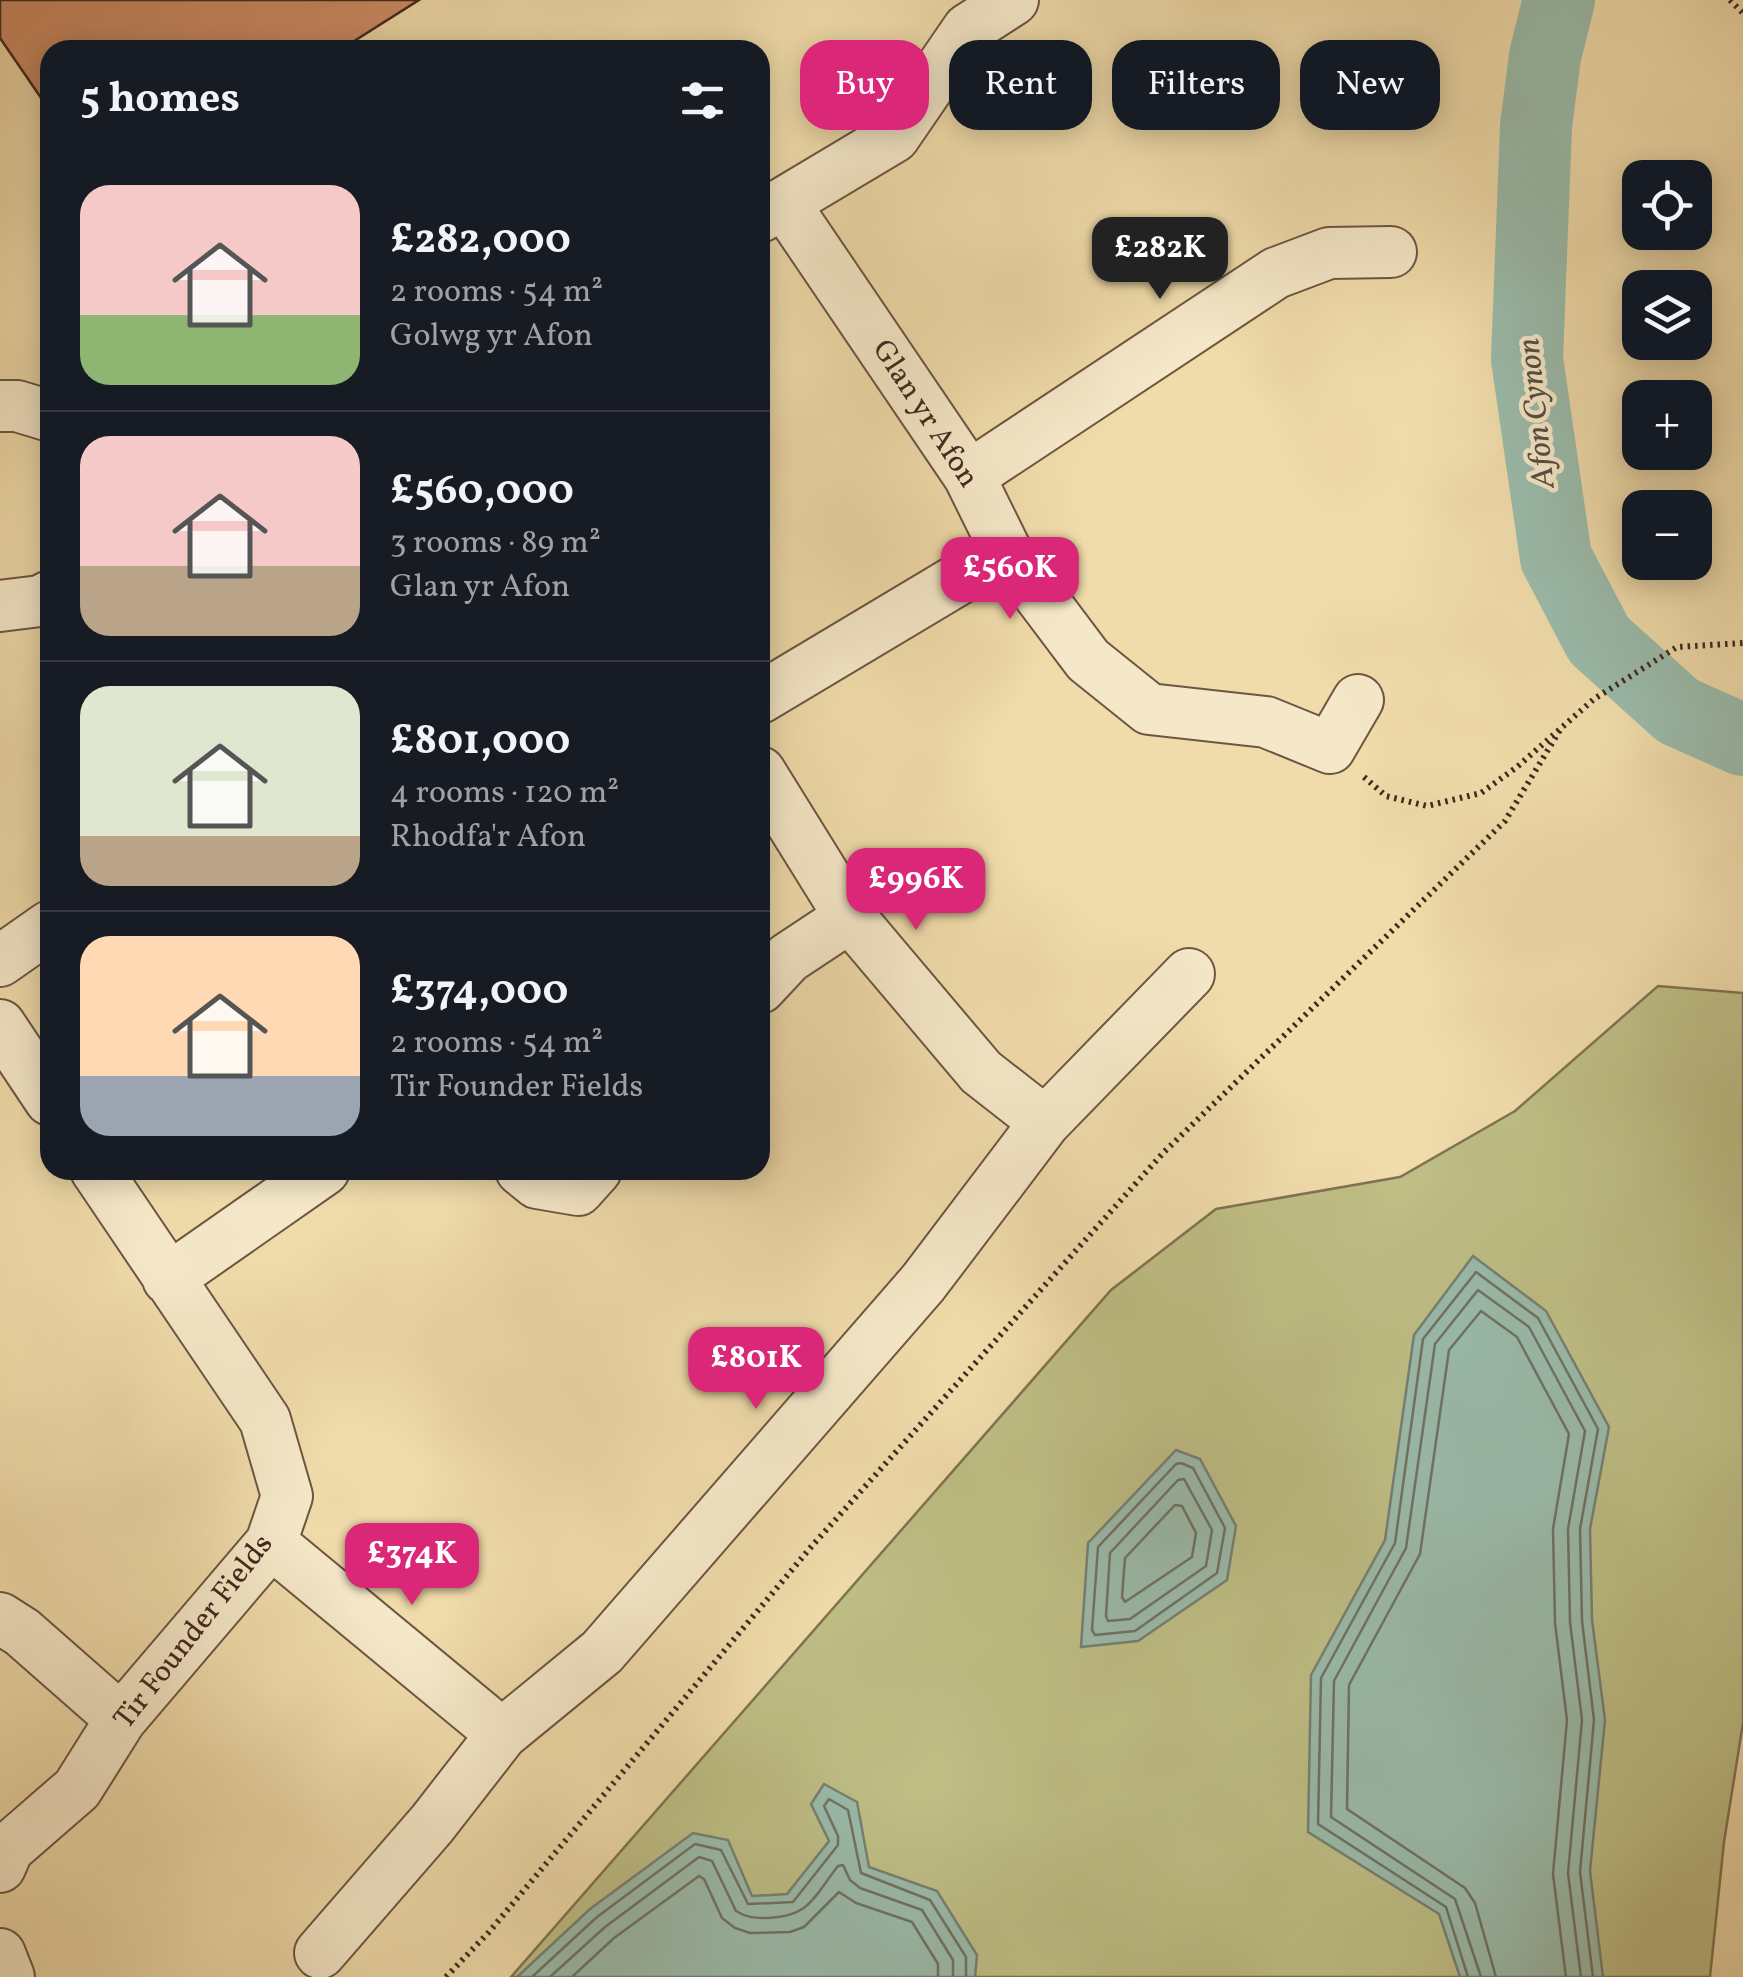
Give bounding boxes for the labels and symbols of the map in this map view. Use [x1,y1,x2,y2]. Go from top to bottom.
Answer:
pin: £282K [1090,217,1230,302]
street label: Glan yr Afon [861,332,989,496]
water label: Afon Cynon [1508,336,1568,491]
pin: £560K [940,537,1080,622]
pin: £996K [846,848,986,933]
pin: £801K [686,1327,826,1412]
pin: £374K [342,1523,482,1608]
street label: Tir Founder Fields [104,1526,284,1738]

